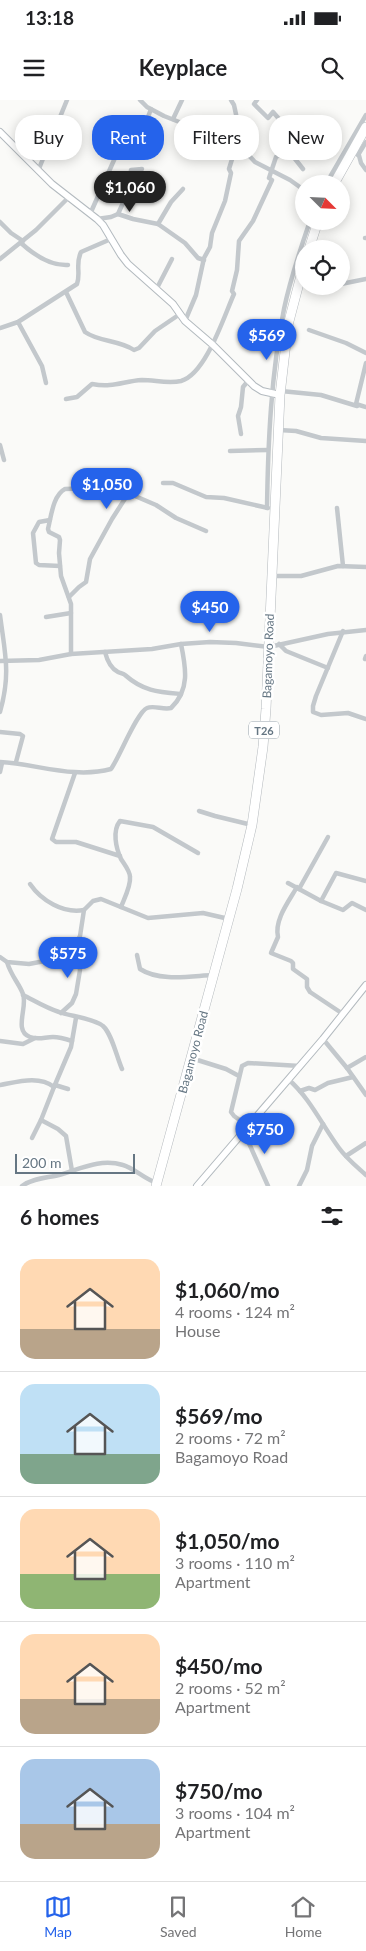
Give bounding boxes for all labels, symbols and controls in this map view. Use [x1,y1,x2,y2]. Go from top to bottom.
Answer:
text: 13:18 [25,6,74,29]
icon: menu [20,54,48,82]
text: Keyplace [139,54,227,81]
icon: search [318,54,346,82]
chip: Buy [15,115,82,160]
chip: Rent [92,115,164,160]
chip: Filters [174,115,259,160]
chip: New [269,115,342,160]
pin: $1,060 [89,170,171,213]
north arrow [295,175,350,230]
map controls [295,175,350,295]
text: $1,060 [105,177,155,196]
button: locate [295,240,350,295]
pin: $569 [237,318,297,361]
text: $569 [248,325,286,344]
pin: $1,050 [66,468,148,510]
text: $1,050 [82,474,132,493]
pin: $450 [180,590,240,633]
text: $450 [191,597,229,616]
street label: Bagamoyo Road [259,613,277,699]
road number: T26 [249,722,279,738]
pin: $575 [38,936,98,979]
text: $575 [49,943,87,962]
street label: Bagamoyo Road [175,1009,211,1095]
pin: $750 [235,1112,295,1155]
text: $750 [246,1119,284,1138]
scale bar [15,1151,135,1174]
text: 200 m [22,1154,61,1171]
icon: filters [318,1202,346,1230]
text: 6 homes [20,1204,99,1229]
text: $1,060/mo [175,1277,280,1302]
icon: home [60,1279,120,1339]
text: 4 rooms · 124 m² [175,1302,295,1321]
text: House [175,1321,220,1340]
text: $569/mo [175,1403,263,1428]
icon: home [60,1404,120,1464]
text: 2 rooms · 72 m² [175,1428,286,1447]
text: Bagamoyo Road [175,1447,288,1466]
text: $1,050/mo [175,1528,280,1553]
icon: home [60,1529,120,1589]
text: 3 rooms · 110 m² [175,1553,295,1572]
text: Apartment [175,1572,250,1591]
text: $450/mo [175,1653,263,1678]
icon: home [60,1654,120,1714]
text: 2 rooms · 52 m² [175,1678,286,1697]
text: Apartment [175,1697,250,1716]
text: $750/mo [175,1778,263,1803]
icon: home [60,1779,120,1839]
text: 3 rooms · 104 m² [175,1803,295,1822]
text: Apartment [175,1822,250,1841]
tab: Map [44,1893,72,1940]
tab: Saved [160,1893,197,1940]
tab: Home [285,1893,322,1940]

